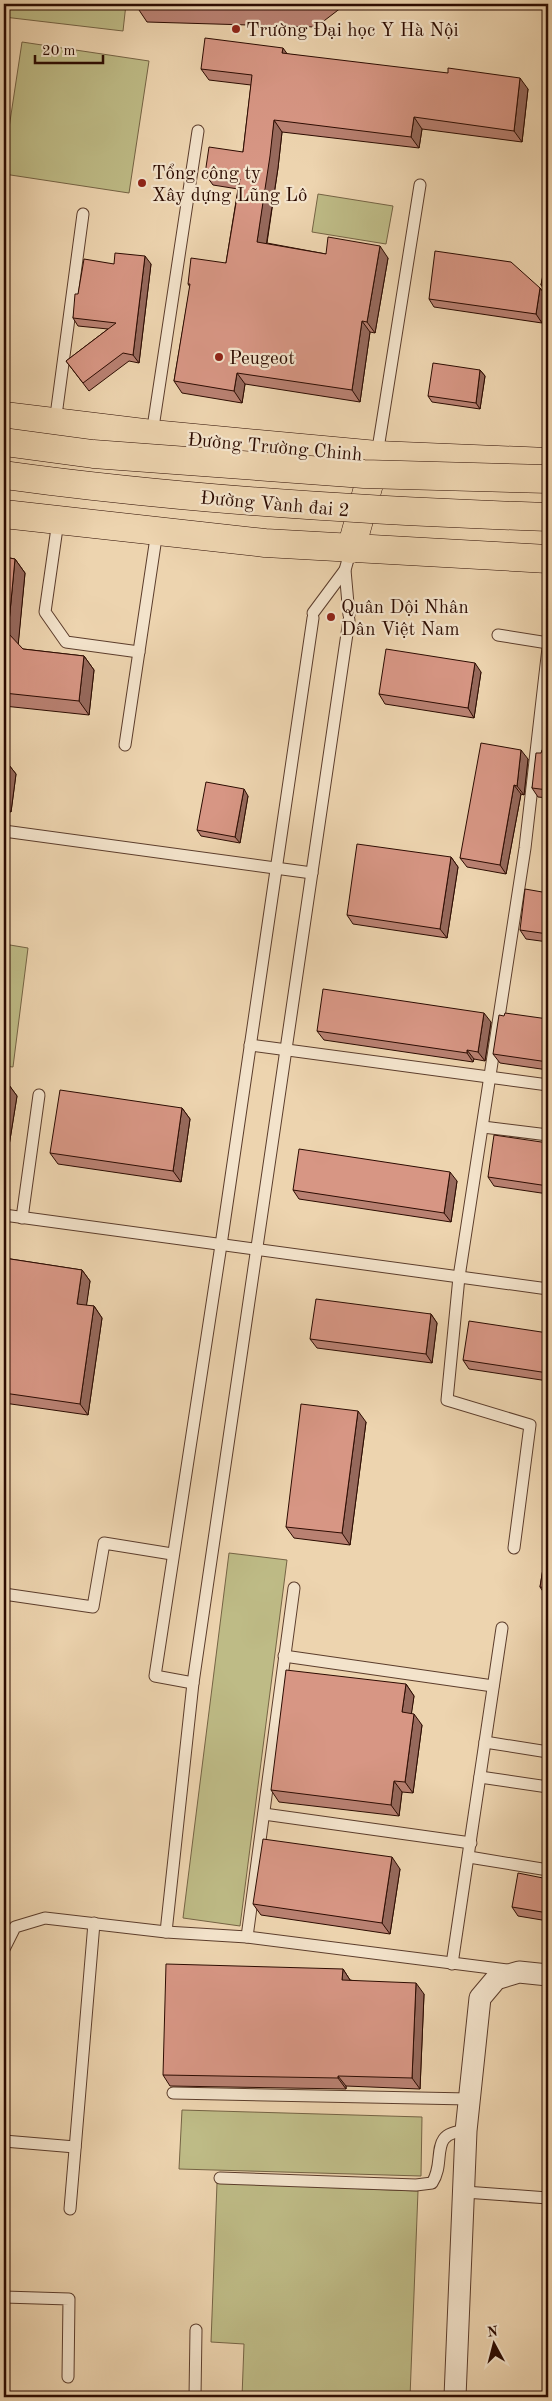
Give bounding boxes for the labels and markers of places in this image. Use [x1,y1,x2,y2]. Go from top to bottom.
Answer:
place label: Trường Đại học Y Hà Nội [246,22,459,41]
marker: Trường Đại học Y Hà Nội [230,23,242,35]
place label: Tổng công ty Xây dựng Lũng Lô [152,163,308,206]
marker: Tổng công ty Xây dựng Lũng Lô [136,177,148,189]
place label: Peugeot [229,350,295,369]
marker: Peugeot [213,351,225,363]
place label: Quân Dội Nhân Dân Việt Nam [341,599,469,640]
marker: Quân Dội Nhân Dân Việt Nam [325,611,337,623]

